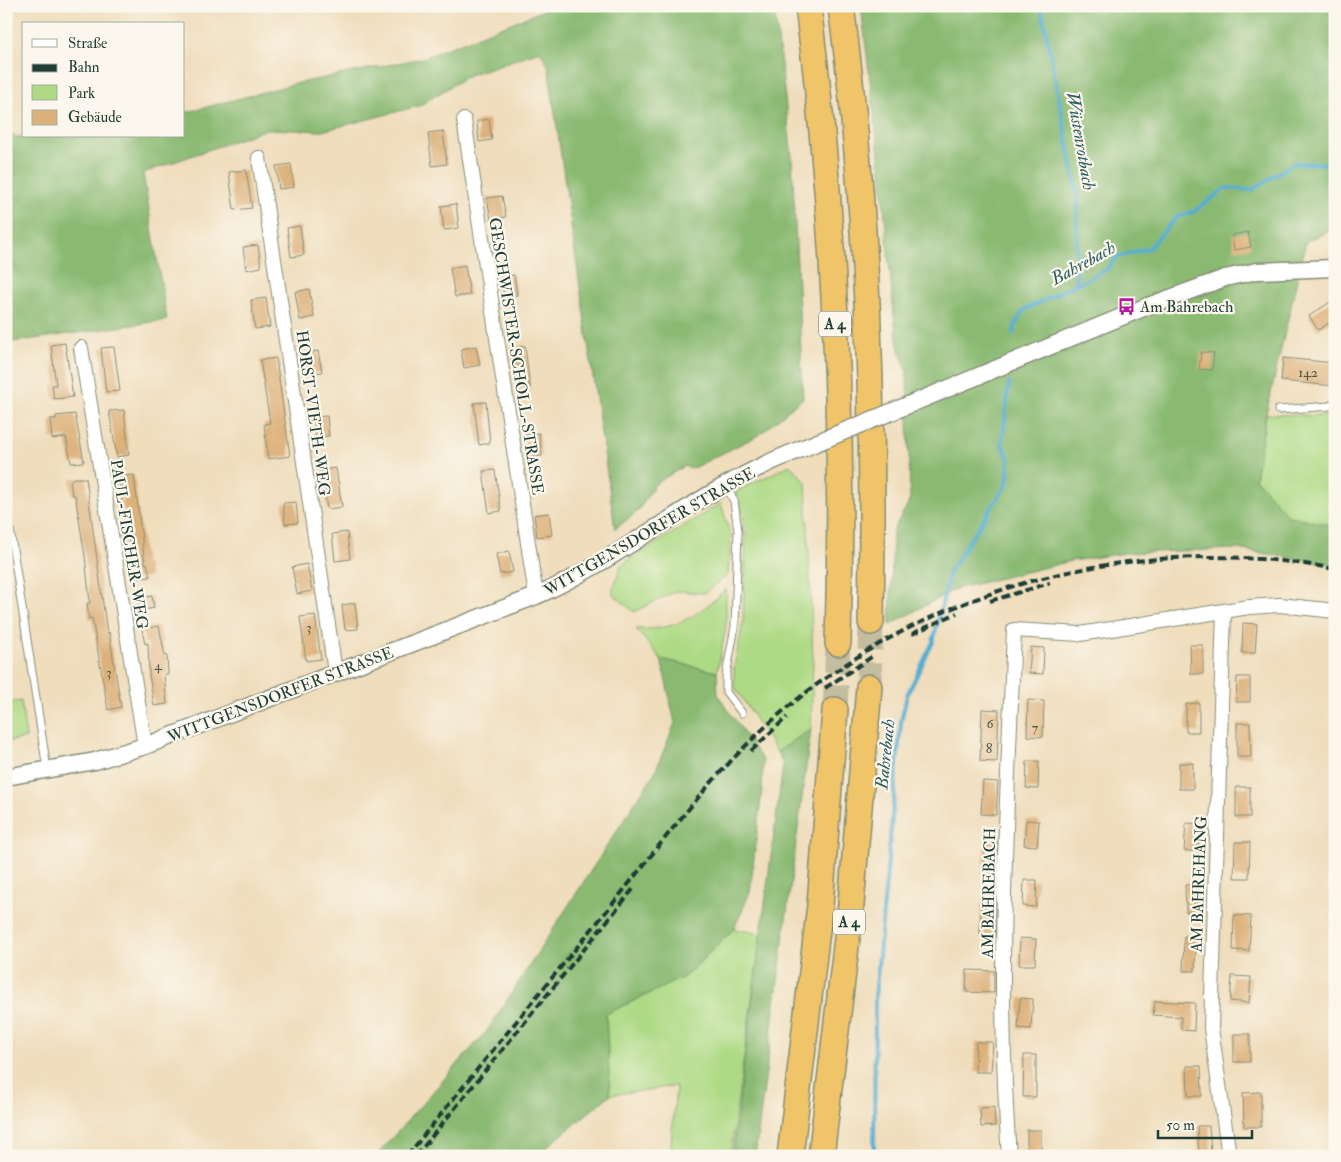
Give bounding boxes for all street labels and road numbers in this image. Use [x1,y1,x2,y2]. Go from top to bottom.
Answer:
street label: GESCHWISTER-SCHOLL-STRASSE [484,216,548,496]
road number: A 4 [819,312,851,336]
street label: HORST-VIETH-WEG [291,329,335,497]
street label: PAUL-FISCHER-WEG [106,458,152,630]
street label: WITTGENSDORFER STRASSE [540,463,759,601]
street label: WITTGENSDORFER STRASSE [164,643,396,748]
street label: AM BAHREHANG [1187,815,1211,954]
street label: AM BAHREBACH [978,827,1000,960]
road number: A 4 [833,910,865,934]

